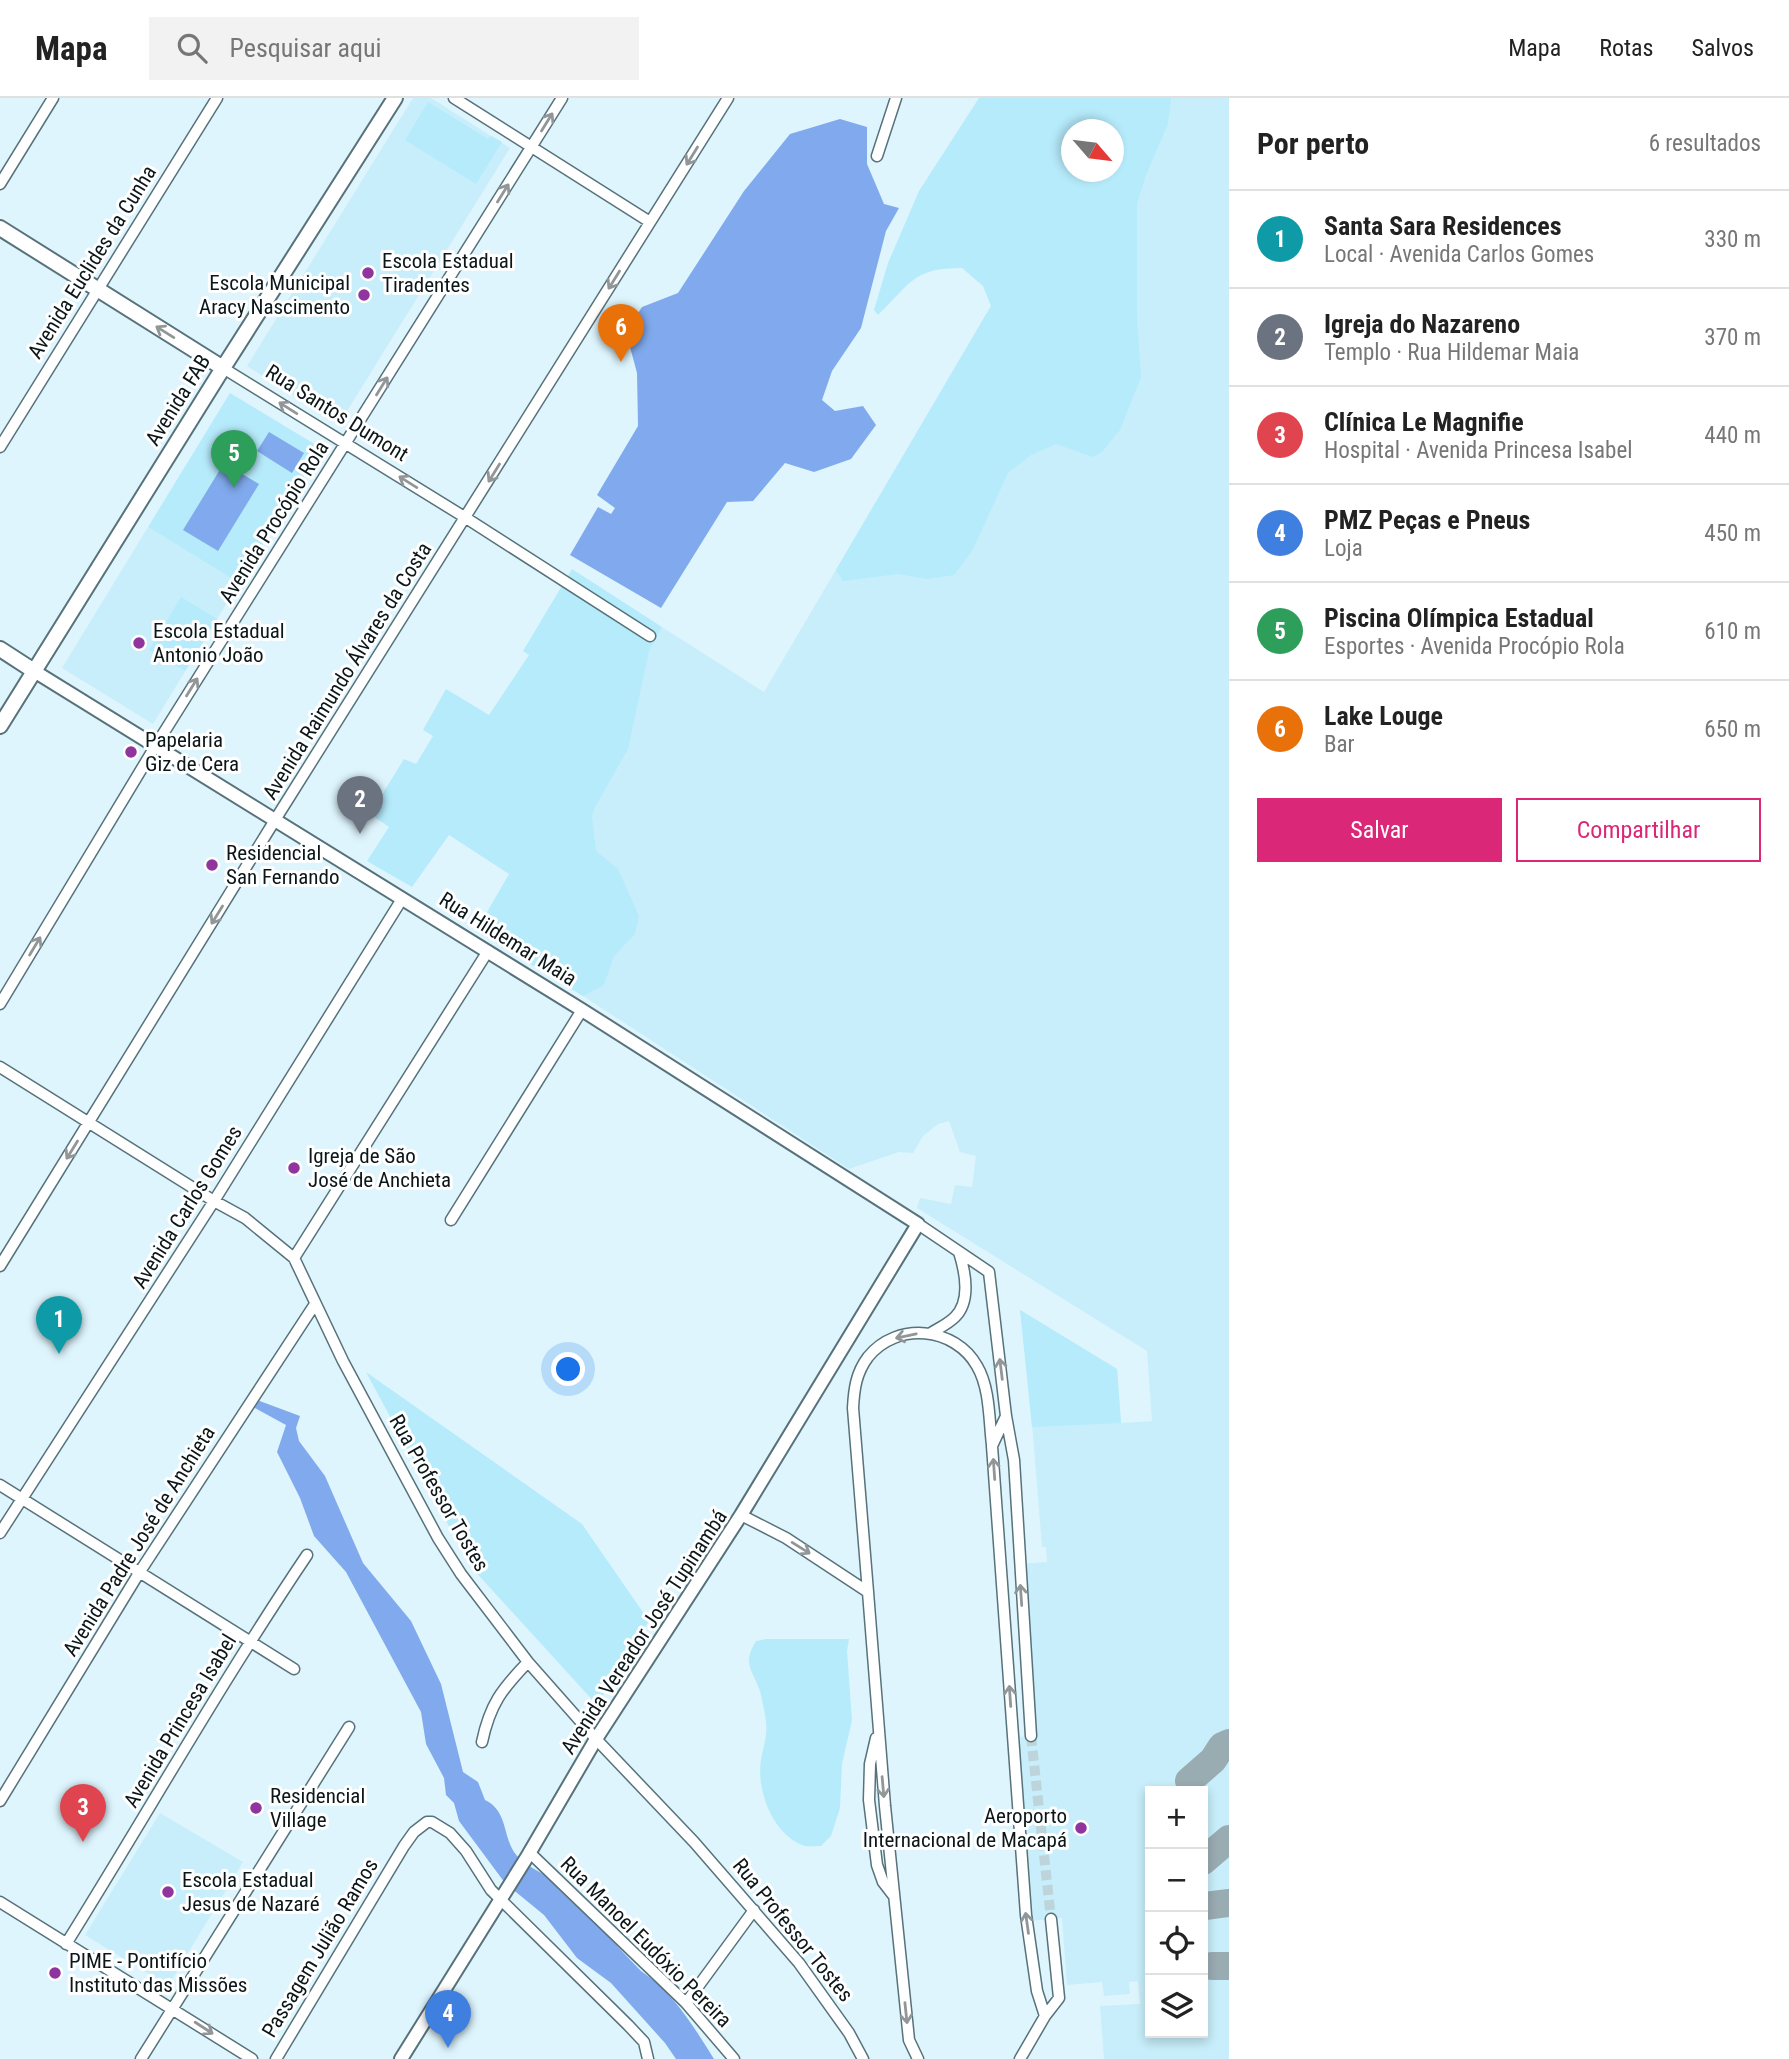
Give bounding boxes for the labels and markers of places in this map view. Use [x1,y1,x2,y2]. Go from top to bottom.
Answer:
place label: Escola Estadual Tiradentes [382,249,514,297]
marker: Escola Estadual Tiradentes [360,265,376,281]
place label: Escola Municipal Aracy Nascimento [199,271,350,319]
marker: Escola Municipal Aracy Nascimento [356,287,372,303]
pin: 6 [598,304,644,362]
pin: 5 [211,430,257,488]
place label: Escola Estadual Antonio João [153,619,285,667]
marker: Escola Estadual Antonio João [131,635,147,651]
place label: Papelaria Giz de Cera [145,728,239,776]
marker: Papelaria Giz de Cera [123,744,139,760]
pin: 2 [337,776,383,834]
place label: Residencial San Fernando [226,841,339,889]
marker: Residencial San Fernando [204,857,220,873]
place label: Igreja de São José de Anchieta [308,1144,451,1192]
marker: Igreja de São José de Anchieta [286,1160,302,1176]
pin: 1 [36,1296,82,1354]
pin: 3 [60,1784,106,1842]
place label: Residencial Village [270,1784,365,1832]
marker: Residencial Village [248,1800,264,1816]
place label: Aeroporto Internacional de Macapá [863,1804,1067,1852]
marker: Aeroporto Internacional de Macapá [1073,1820,1089,1836]
place label: Escola Estadual Jesus de Nazaré [182,1868,320,1916]
marker: Escola Estadual Jesus de Nazaré [160,1884,176,1900]
place label: PIME - Pontifício Instituto das Missões [69,1949,247,1997]
marker: PIME - Pontifício Instituto das Missões [47,1965,63,1981]
pin: 4 [425,1990,471,2048]

